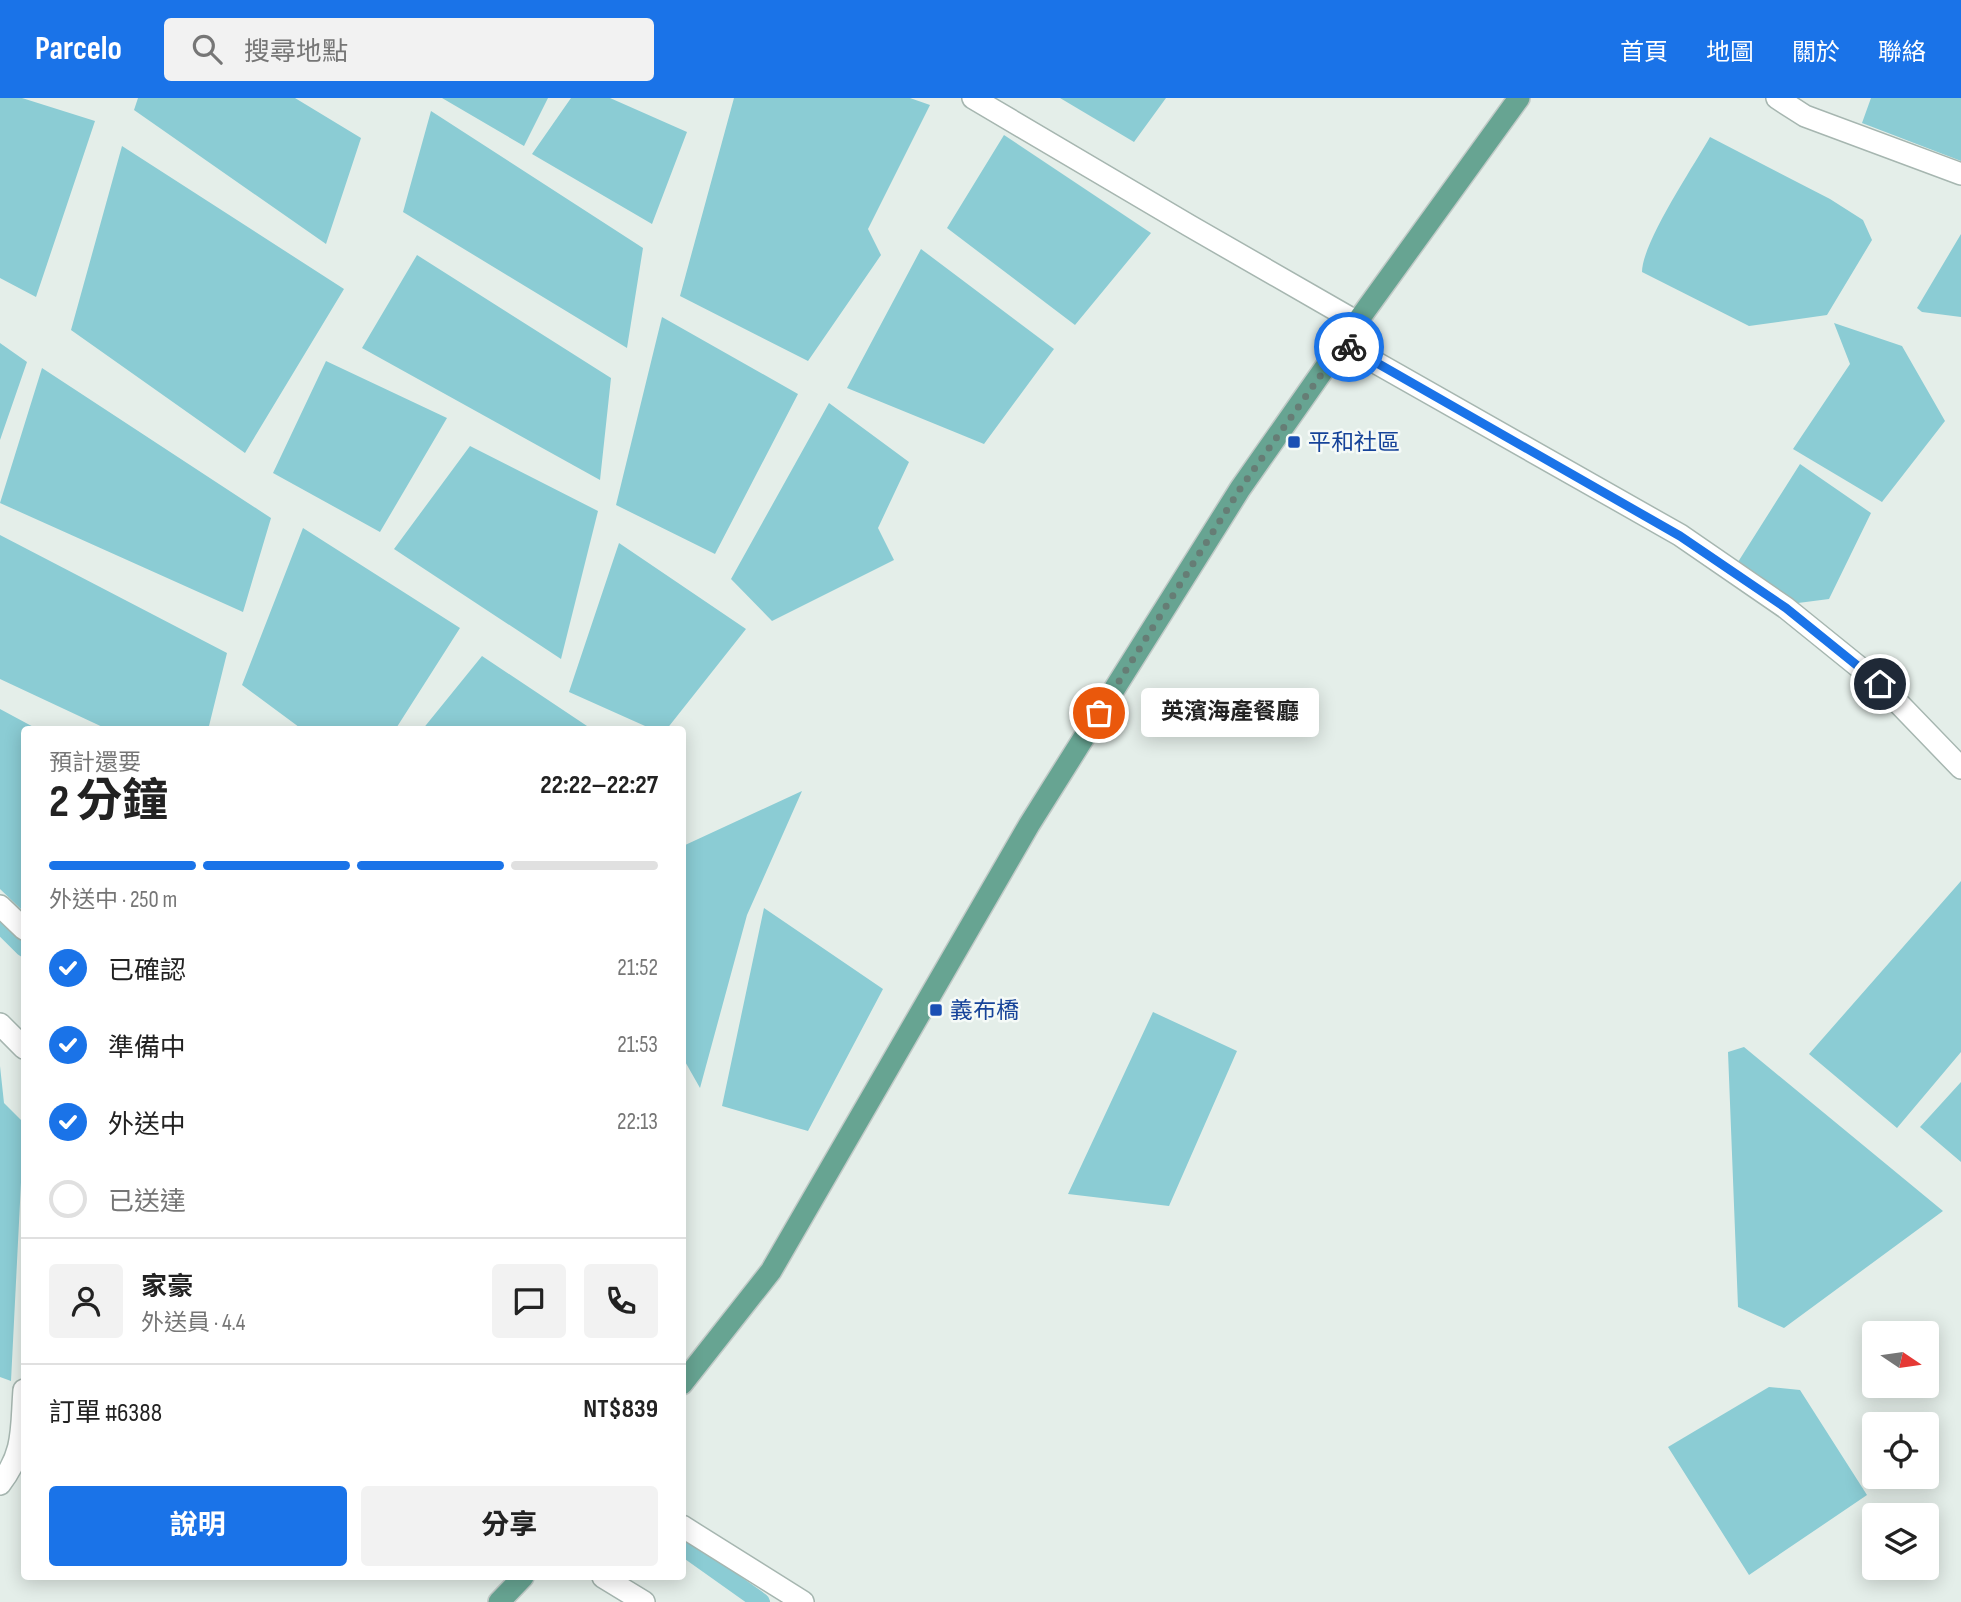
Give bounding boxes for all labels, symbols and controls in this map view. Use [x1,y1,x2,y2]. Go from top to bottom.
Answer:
search box [164,18,654,81]
text: Parcelo [35,29,122,69]
icon: search [188,30,226,68]
text: 搜尋地點 [244,37,348,68]
text: 首頁 [1620,38,1668,67]
text: 地圖 [1706,38,1754,67]
text: 關於 [1792,38,1840,67]
text: 聯絡 [1878,38,1926,67]
courier [1314,312,1384,382]
icon: bike [1330,328,1368,366]
place label: 平和社區 [1308,429,1400,457]
marker: 平和社區 [1286,434,1302,450]
pin [1850,654,1910,714]
icon: home [1861,665,1899,703]
pin [1069,683,1129,743]
callout: 英濱海產餐廳 [1141,688,1320,738]
icon: bag [1080,694,1118,732]
text: 英濱海產餐廳 [1161,698,1299,726]
text: 預計還要 [49,749,141,777]
text: 22:22–22:27 [540,770,658,801]
text: 2 分鐘 [49,775,168,830]
text: 外送中 · 250 m [49,886,177,914]
icon: check [49,949,87,987]
text: 21:52 [617,954,658,982]
text: 已確認 [108,956,186,987]
place label: 義布橋 [950,997,1019,1025]
marker: 義布橋 [928,1002,944,1018]
icon: check [49,1026,87,1064]
text: 21:53 [617,1031,658,1059]
text: 準備中 [108,1033,186,1064]
icon: check [49,1103,87,1141]
text: 22:13 [617,1108,658,1136]
text: 外送中 [108,1110,186,1141]
text: 已送達 [108,1187,186,1218]
button: person [49,1264,123,1338]
button: chat [492,1264,566,1338]
button: phone [584,1264,658,1338]
text: 家豪 [141,1272,193,1303]
text: 外送員 · 4.4 [141,1309,245,1337]
north arrow [1862,1321,1939,1398]
map controls [1862,1321,1939,1580]
text: NT$839 [583,1394,658,1425]
text: 訂單 #6388 [49,1398,162,1429]
button: locate [1862,1412,1939,1489]
button: 說明 [49,1486,347,1566]
button: 分享 [361,1486,658,1566]
button: layers [1862,1503,1939,1580]

